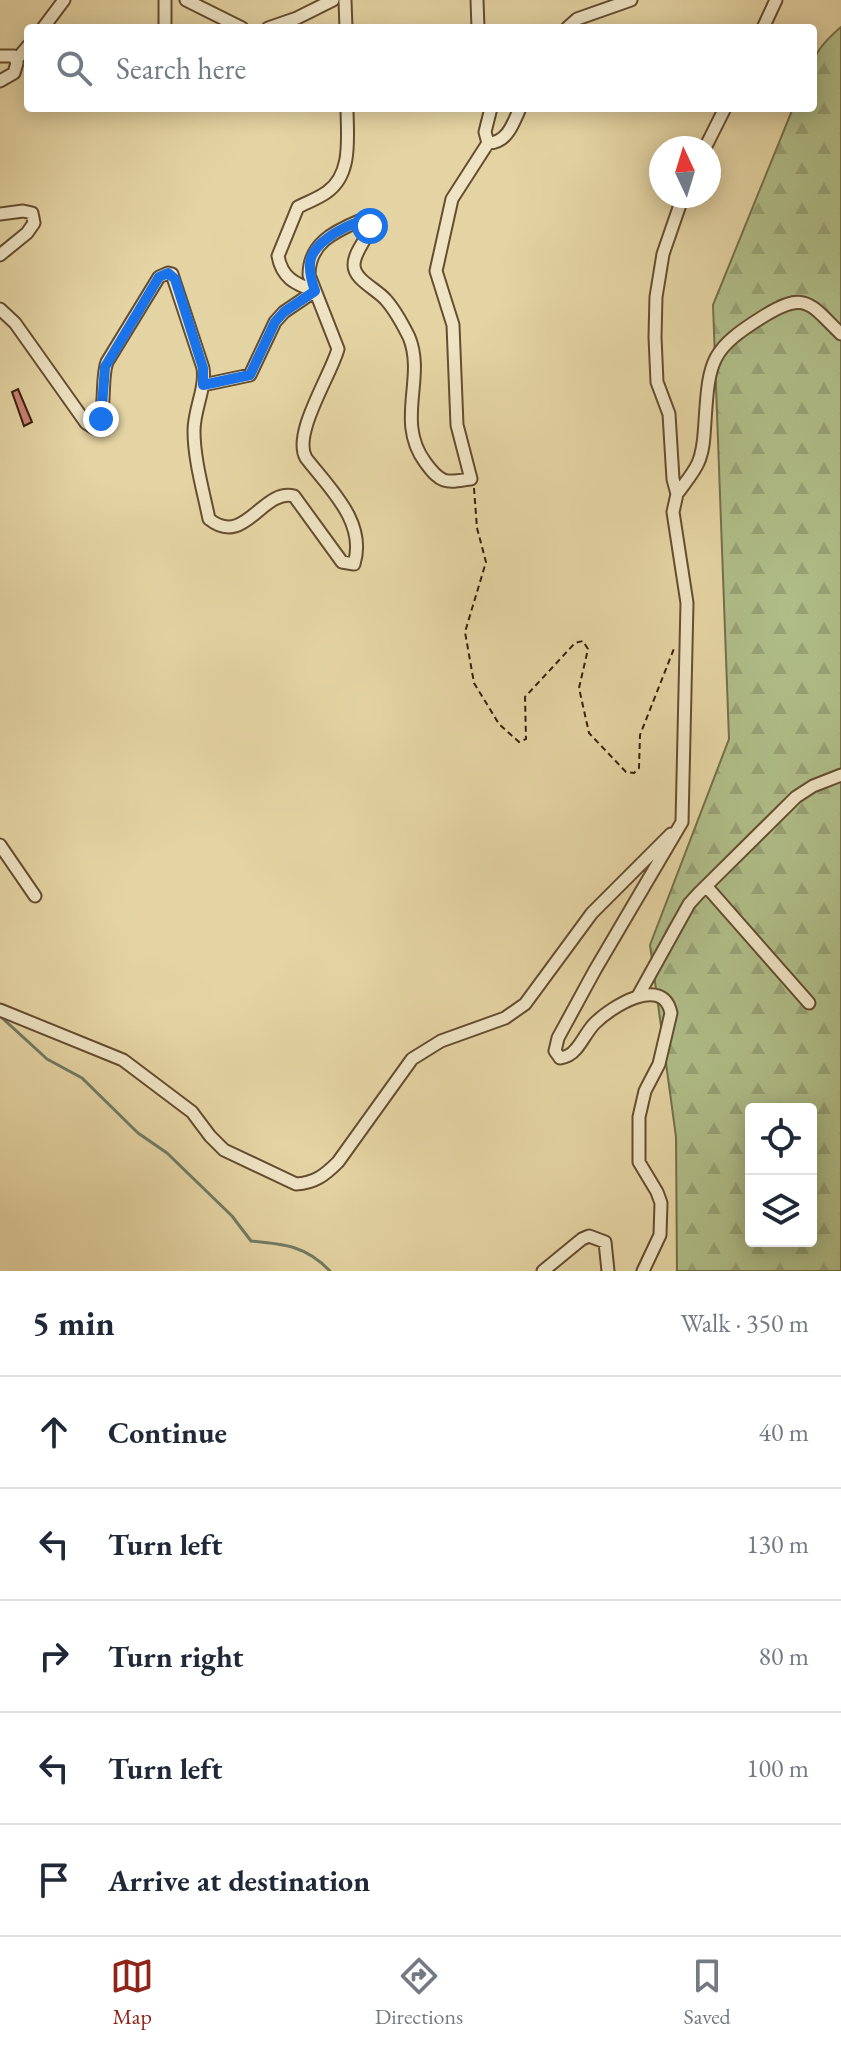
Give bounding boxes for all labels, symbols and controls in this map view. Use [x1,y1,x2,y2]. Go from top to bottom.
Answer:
search box [24,24,817,112]
icon: search [52,46,96,90]
text: Search here [116,49,246,88]
north arrow [649,136,721,208]
route start [352,208,388,244]
route end [83,401,119,437]
map controls [745,1103,817,1247]
button: locate [745,1103,817,1175]
button: layers [745,1175,817,1247]
text: 5 min [32,1301,115,1345]
text: Walk · 350 m [681,1306,809,1340]
icon: ahead [32,1410,76,1454]
text: Continue [108,1413,227,1452]
text: 40 m [759,1415,809,1449]
icon: left [32,1522,76,1566]
text: Turn left [108,1525,222,1564]
text: 130 m [746,1527,809,1561]
icon: right [32,1634,76,1678]
text: Turn right [108,1637,244,1676]
text: 80 m [759,1639,809,1673]
icon: left [32,1746,76,1790]
text: Turn left [108,1749,222,1788]
text: 100 m [746,1751,809,1785]
icon: arrive [32,1858,76,1902]
text: Arrive at destination [108,1861,370,1900]
tab: Map [110,1954,154,2031]
tab: Directions [375,1954,463,2031]
tab: Saved [684,1954,731,2031]

